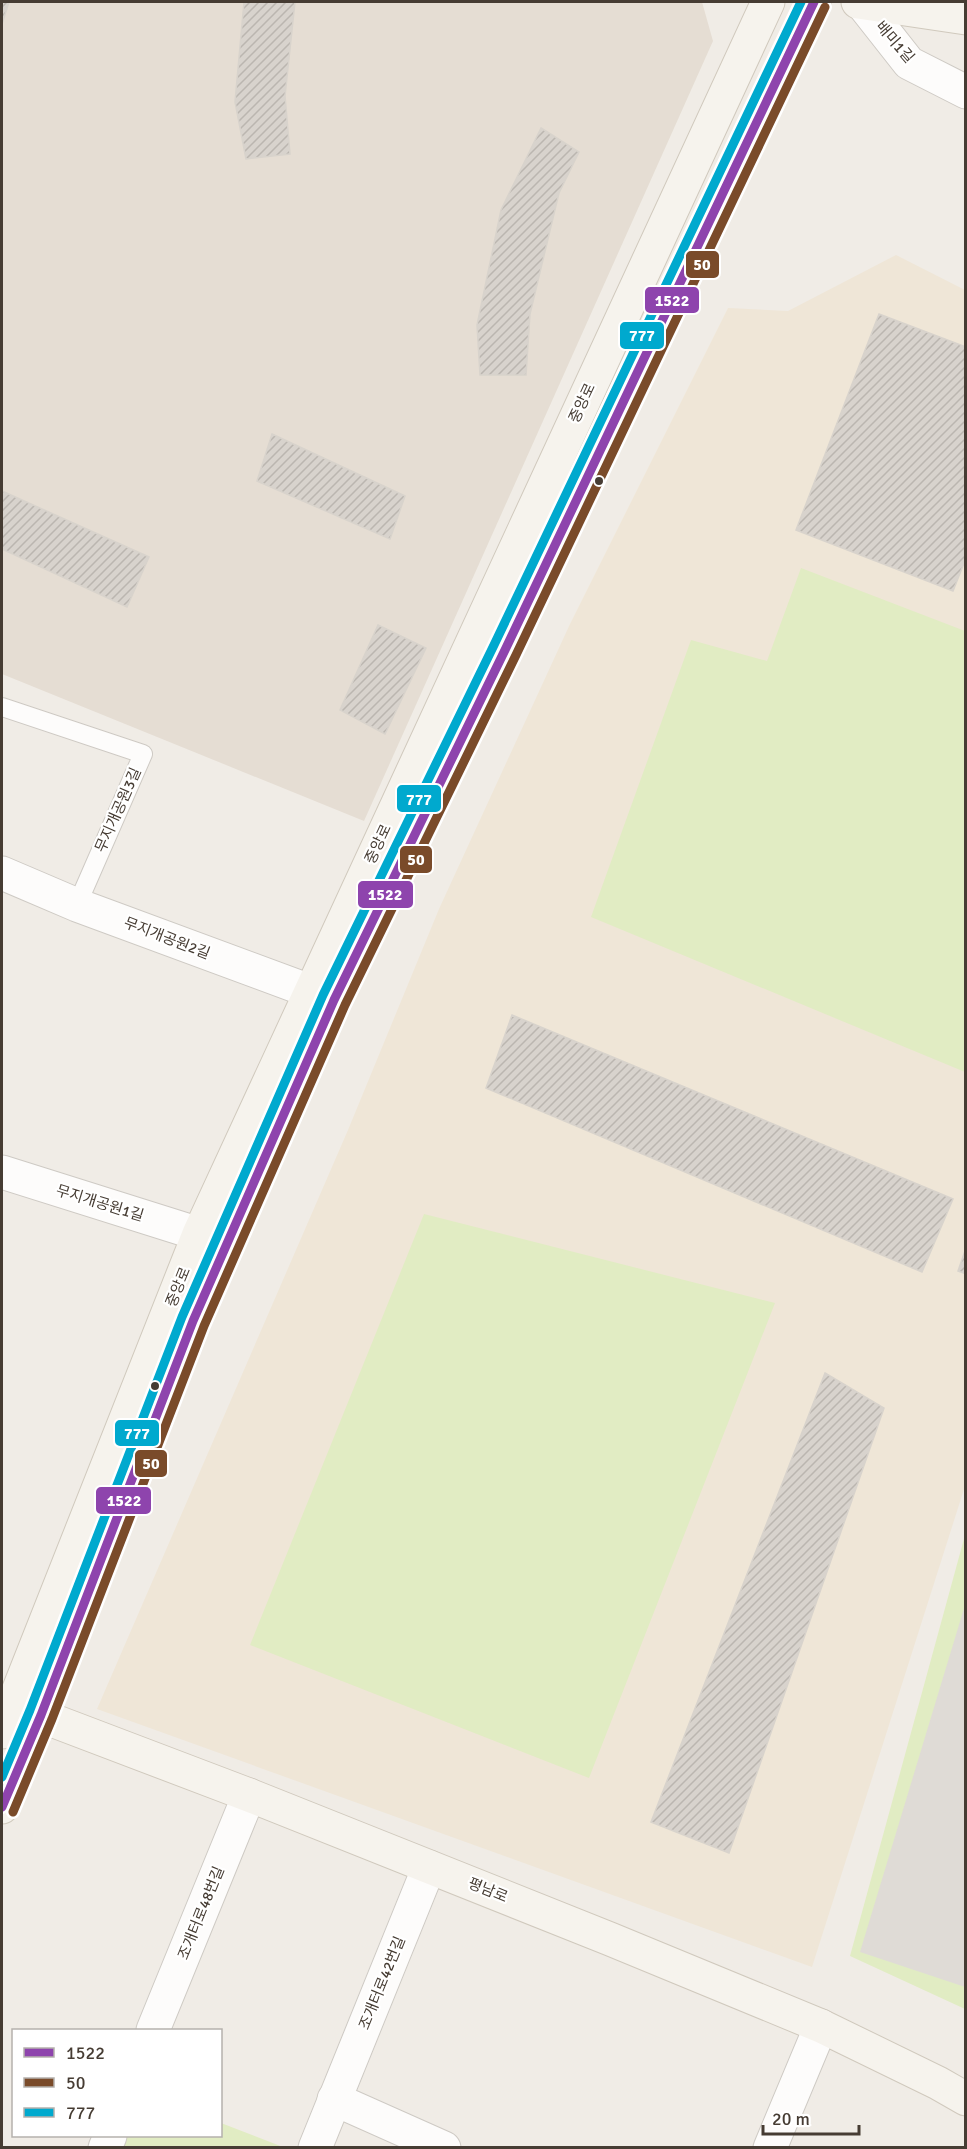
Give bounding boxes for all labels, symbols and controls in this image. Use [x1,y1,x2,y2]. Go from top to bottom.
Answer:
street label: 배미1길 [872,17,918,67]
line badge: 50 [685,250,720,279]
text: 50 [693,255,711,275]
line badge: 1522 [644,286,700,314]
text: 1522 [655,291,689,311]
line badge: 777 [619,321,665,350]
text: 777 [629,326,655,346]
street label: 중앙로 [565,380,599,426]
unlabelled marker [593,475,605,487]
street label: 무지개공원3길 [91,765,145,855]
line badge: 777 [396,784,442,813]
text: 777 [406,790,432,810]
street label: 중앙로 [361,821,395,867]
line badge: 50 [399,845,433,874]
text: 50 [407,850,425,870]
line badge: 1522 [357,880,414,909]
text: 1522 [368,885,402,905]
street label: 무지개공원2길 [121,913,213,963]
street label: 무지개공원1길 [54,1181,146,1225]
street label: 중앙로 [162,1264,194,1310]
unlabelled marker [149,1380,161,1392]
line badge: 777 [114,1419,160,1447]
text: 777 [124,1424,150,1444]
line badge: 50 [134,1449,168,1478]
text: 50 [142,1454,160,1474]
line badge: 1522 [95,1486,152,1515]
text: 1522 [107,1491,141,1511]
street label: 조개터로48번길 [174,1864,228,1962]
street label: 평남로 [465,1874,511,1906]
street label: 조개터로42번길 [355,1934,409,2032]
legend [12,2029,222,2137]
text: 1522 [66,2042,105,2064]
text: 50 [66,2072,85,2094]
scale bar [763,2098,859,2136]
text: 777 [66,2102,95,2124]
text: 20 m [772,2108,810,2130]

